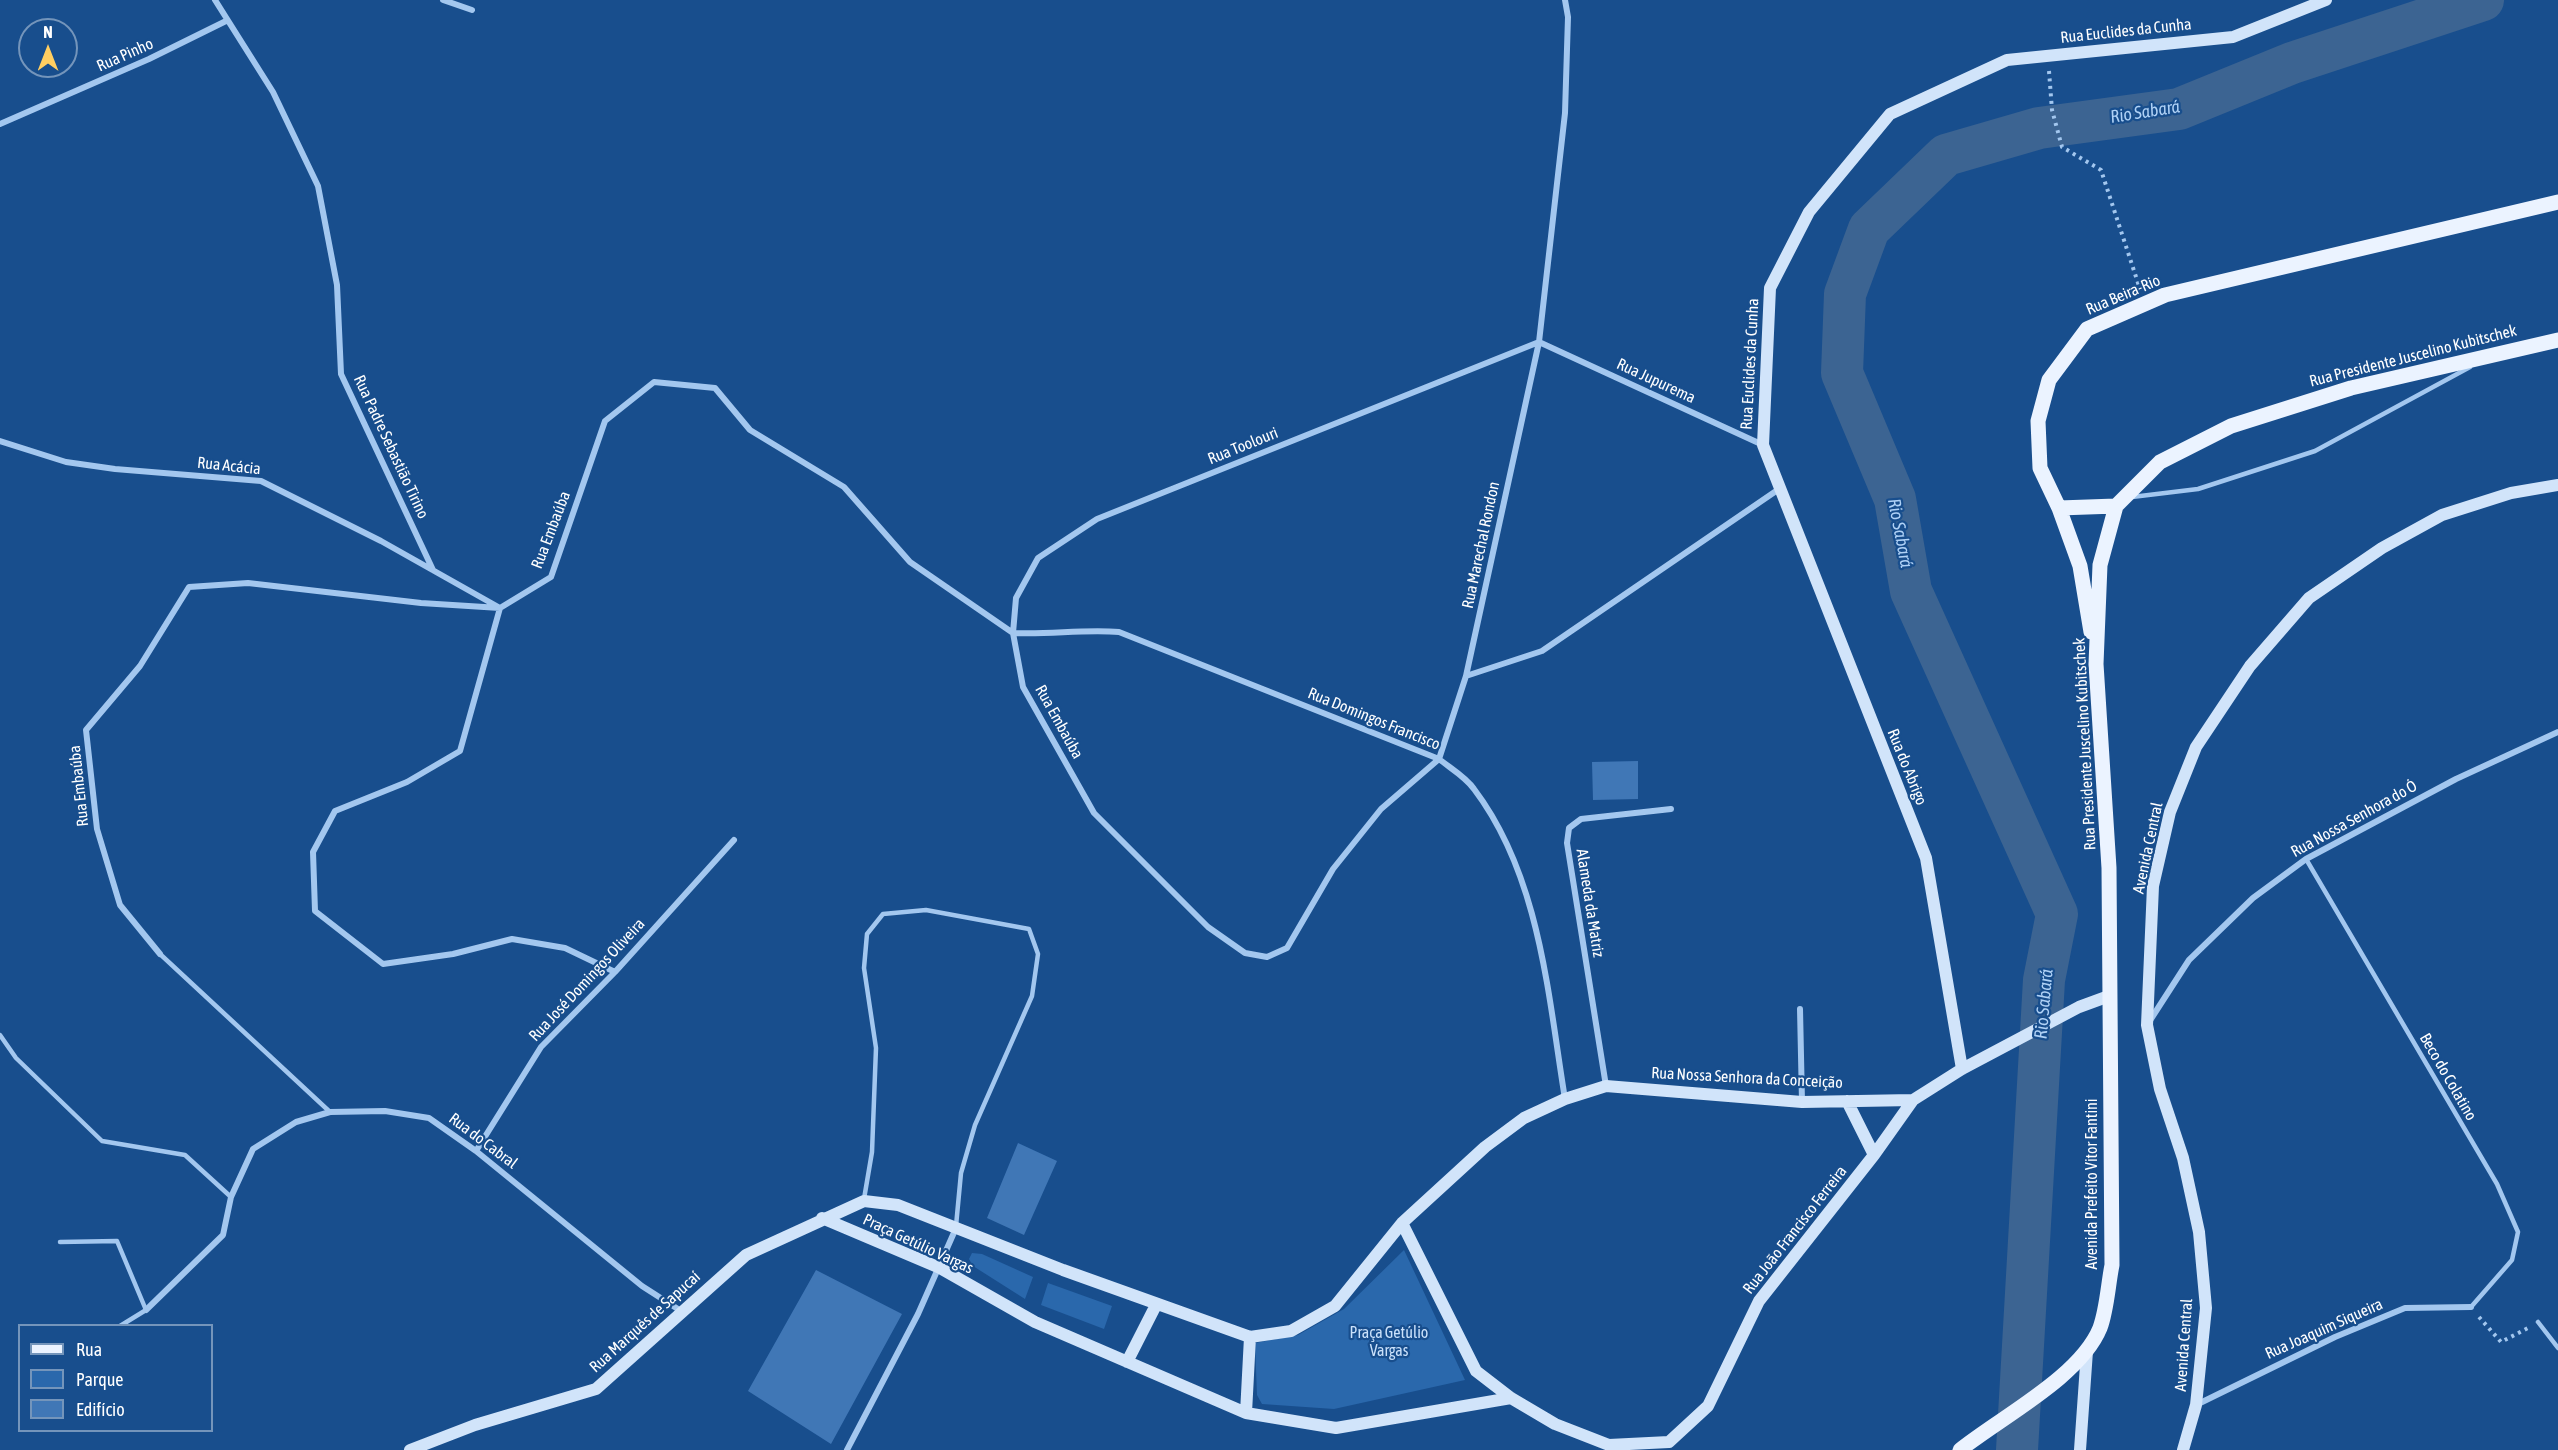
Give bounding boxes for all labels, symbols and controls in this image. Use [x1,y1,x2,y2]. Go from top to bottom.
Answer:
street label: Rua Euclides da Cunha [2060,15,2192,47]
north arrow [18,18,78,78]
text: N [43,23,53,41]
street label: Rua Pinho [94,34,156,76]
water label: Rio Sabará [2109,96,2181,128]
street label: Rua Beira-Rio [2083,271,2163,319]
street label: Rua Euclides da Cunha [1737,298,1763,430]
street label: Rua Presidente Juscelino Kubitschek [2307,321,2519,391]
street label: Rua Jupurema [1614,354,1698,408]
street label: Rua Padre Sebastião Tirino [349,372,433,522]
street label: Rua Toolouri [1205,423,1281,469]
street label: Rua Acácia [196,453,262,479]
street label: Rua Marechal Rondon [1458,480,1504,610]
street label: Rua Embaúba [527,489,575,571]
water label: Rio Sabará [1883,497,1917,569]
street label: Rua Presidente Juscelino Kubitschek [2070,637,2100,851]
street label: Rua Embaúba [1031,682,1087,762]
street label: Rua Domingos Francisco [1305,684,1443,754]
street label: Rua do Abrigo [1883,726,1931,808]
street label: Rua Embaúba [65,744,93,828]
street label: Rua Nossa Senhora do Ó [2288,776,2420,862]
street label: Avenida Central [2129,800,2167,896]
street label: Alameda da Matriz [1572,847,1608,959]
street label: Rua José Domingos Oliveira [525,915,649,1045]
water label: Rio Sabará [2030,968,2058,1040]
street label: Beco do Colatino [2415,1030,2481,1124]
street label: Rua Nossa Senhora da Conceição [1651,1063,1843,1093]
street label: Avenida Prefeito Vitor Fantini [2082,1099,2102,1269]
street label: Rua do Cabral [445,1109,521,1173]
street label: Rua João Francisco Ferreira [1739,1162,1851,1298]
street label: Praça Getúlio Vargas [860,1210,976,1278]
street label: Rua Marquês de Sapucaí [586,1267,704,1377]
street label: Rua Joaquim Siqueira [2262,1294,2386,1364]
street label: Avenida Central [2171,1298,2197,1392]
park label: Praça Getúlio Vargas [1350,1323,1428,1361]
legend [18,1324,213,1432]
text: Rua [76,1339,102,1360]
text: Parque [76,1369,124,1390]
text: Edifício [76,1399,125,1420]

